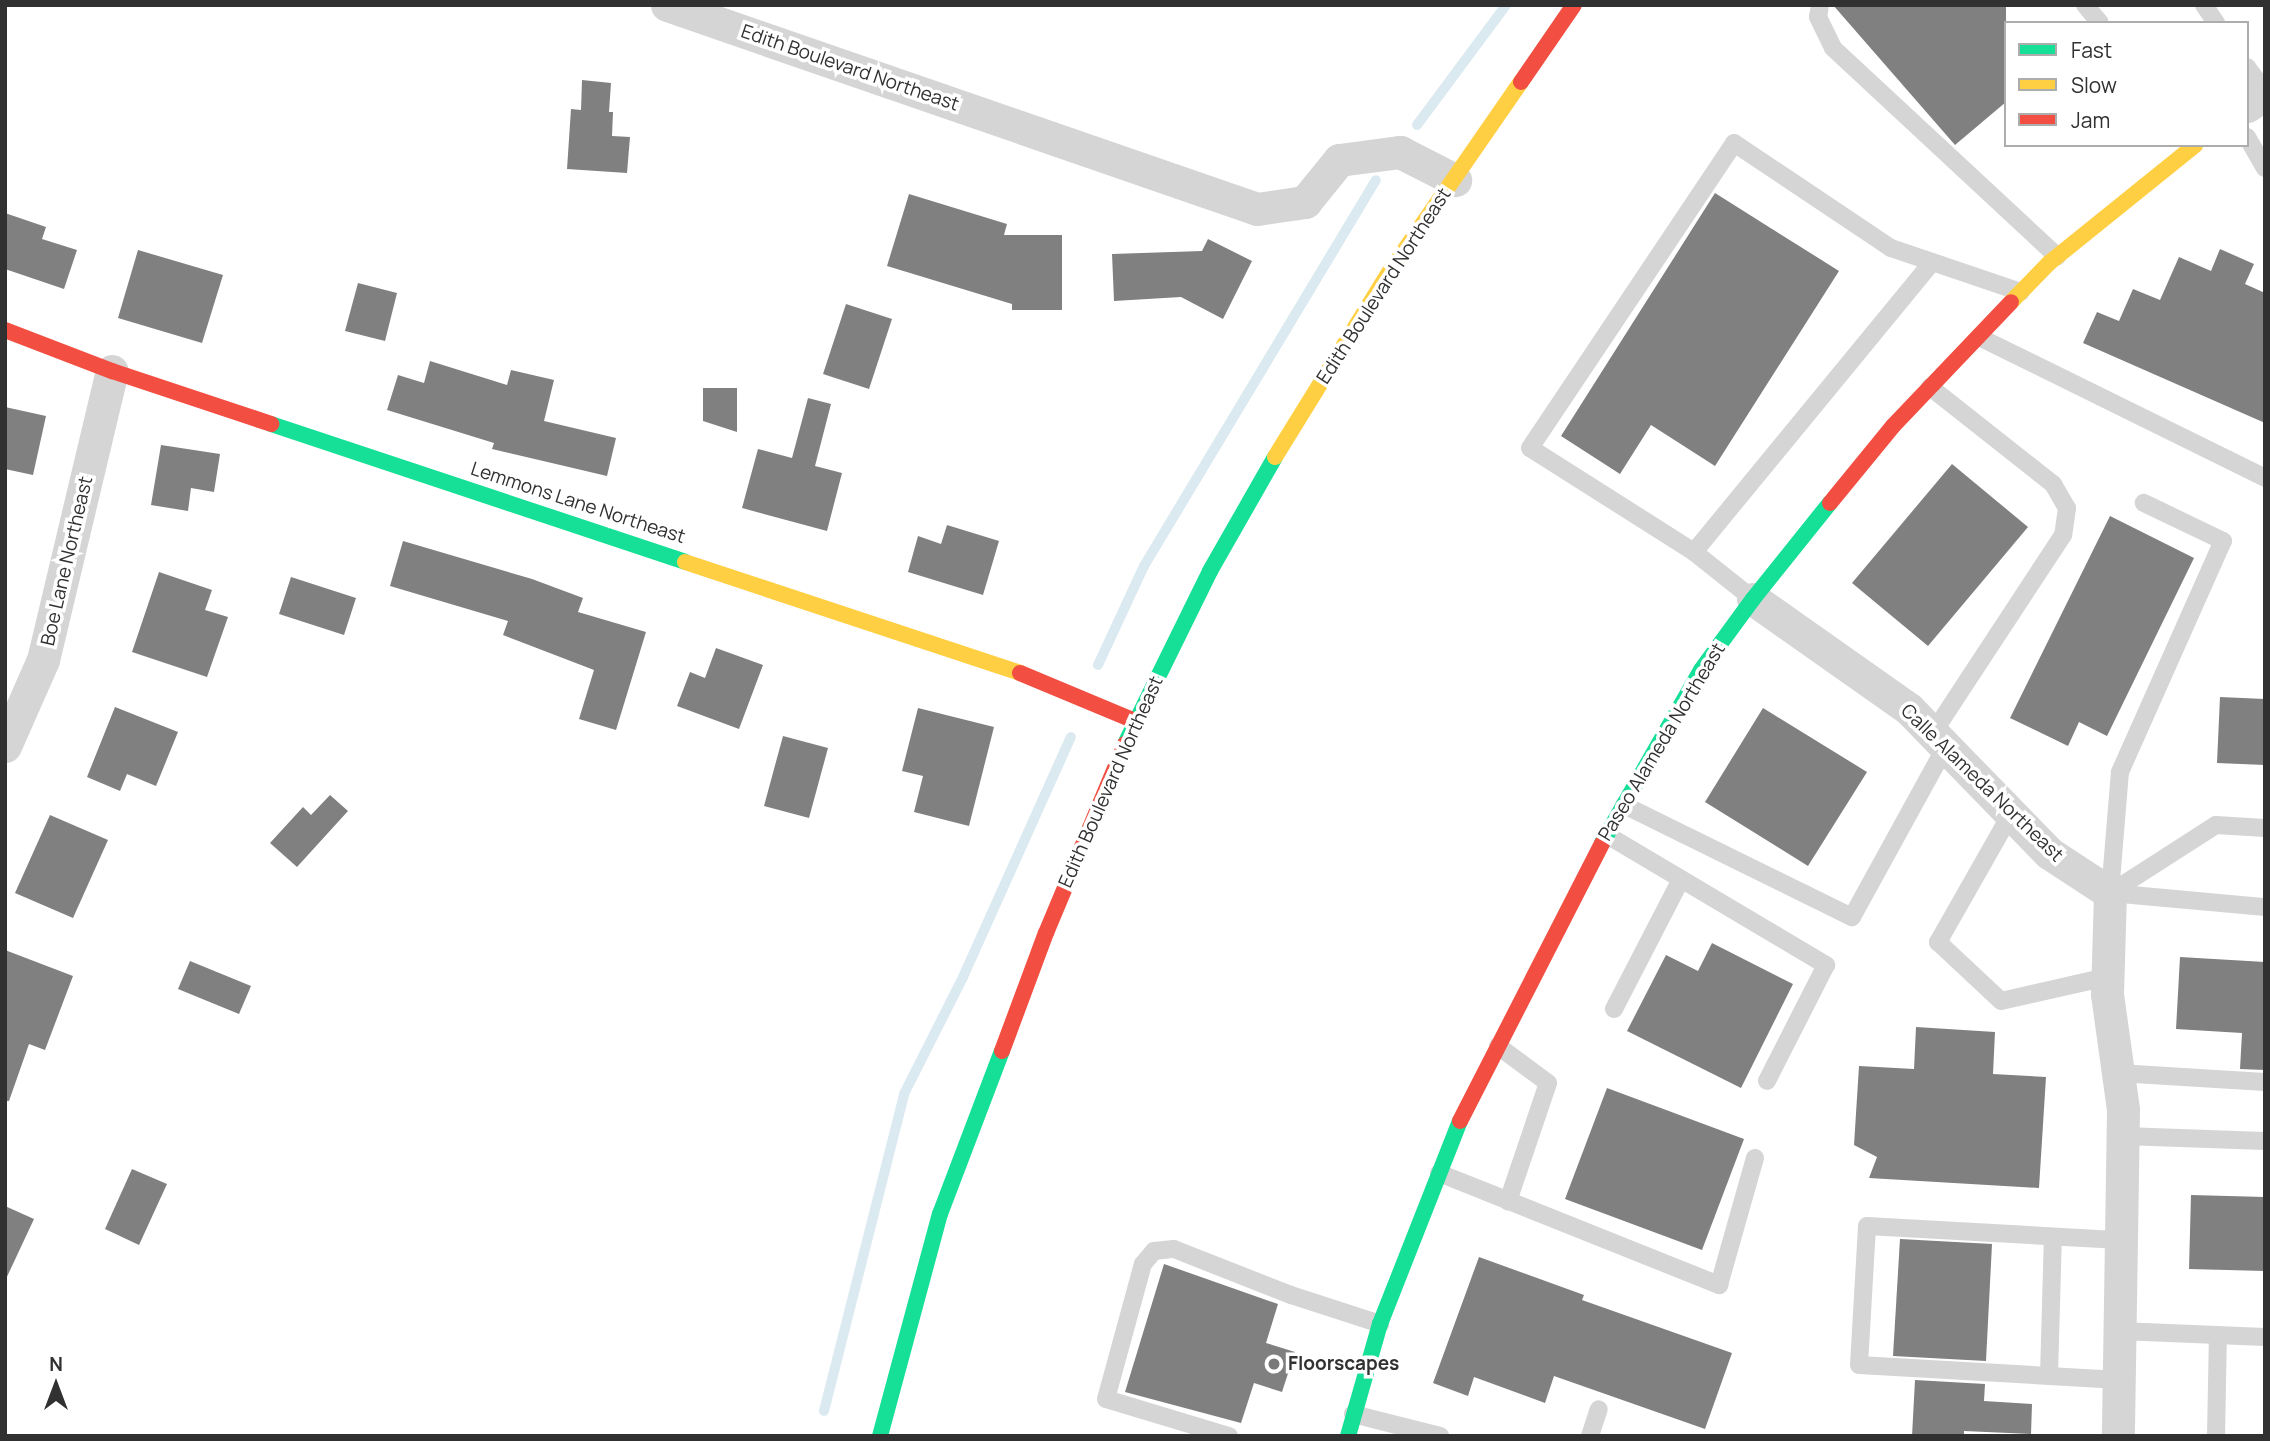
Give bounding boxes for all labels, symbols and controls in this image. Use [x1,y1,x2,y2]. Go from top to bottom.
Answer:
street label: Edith Boulevard Northeast [738,20,962,116]
legend [2004,21,2249,147]
text: Fast [2071,36,2112,64]
text: Slow [2071,71,2117,99]
text: Jam [2071,106,2110,134]
street label: Edith Boulevard Northeast [1312,184,1456,388]
street label: Lemmons Lane Northeast [468,457,688,549]
street label: Boe Lane Northeast [36,474,98,648]
street label: Paseo Alameda Northeast [1594,639,1730,845]
street label: Edith Boulevard Northeast [1054,673,1168,891]
street label: Calle Alameda Northeast [1896,700,2068,866]
north arrow [21,1350,91,1420]
text: N [49,1351,63,1377]
place label: Floorscapes [1288,1353,1399,1375]
marker: Floorscapes [1266,1356,1282,1372]

